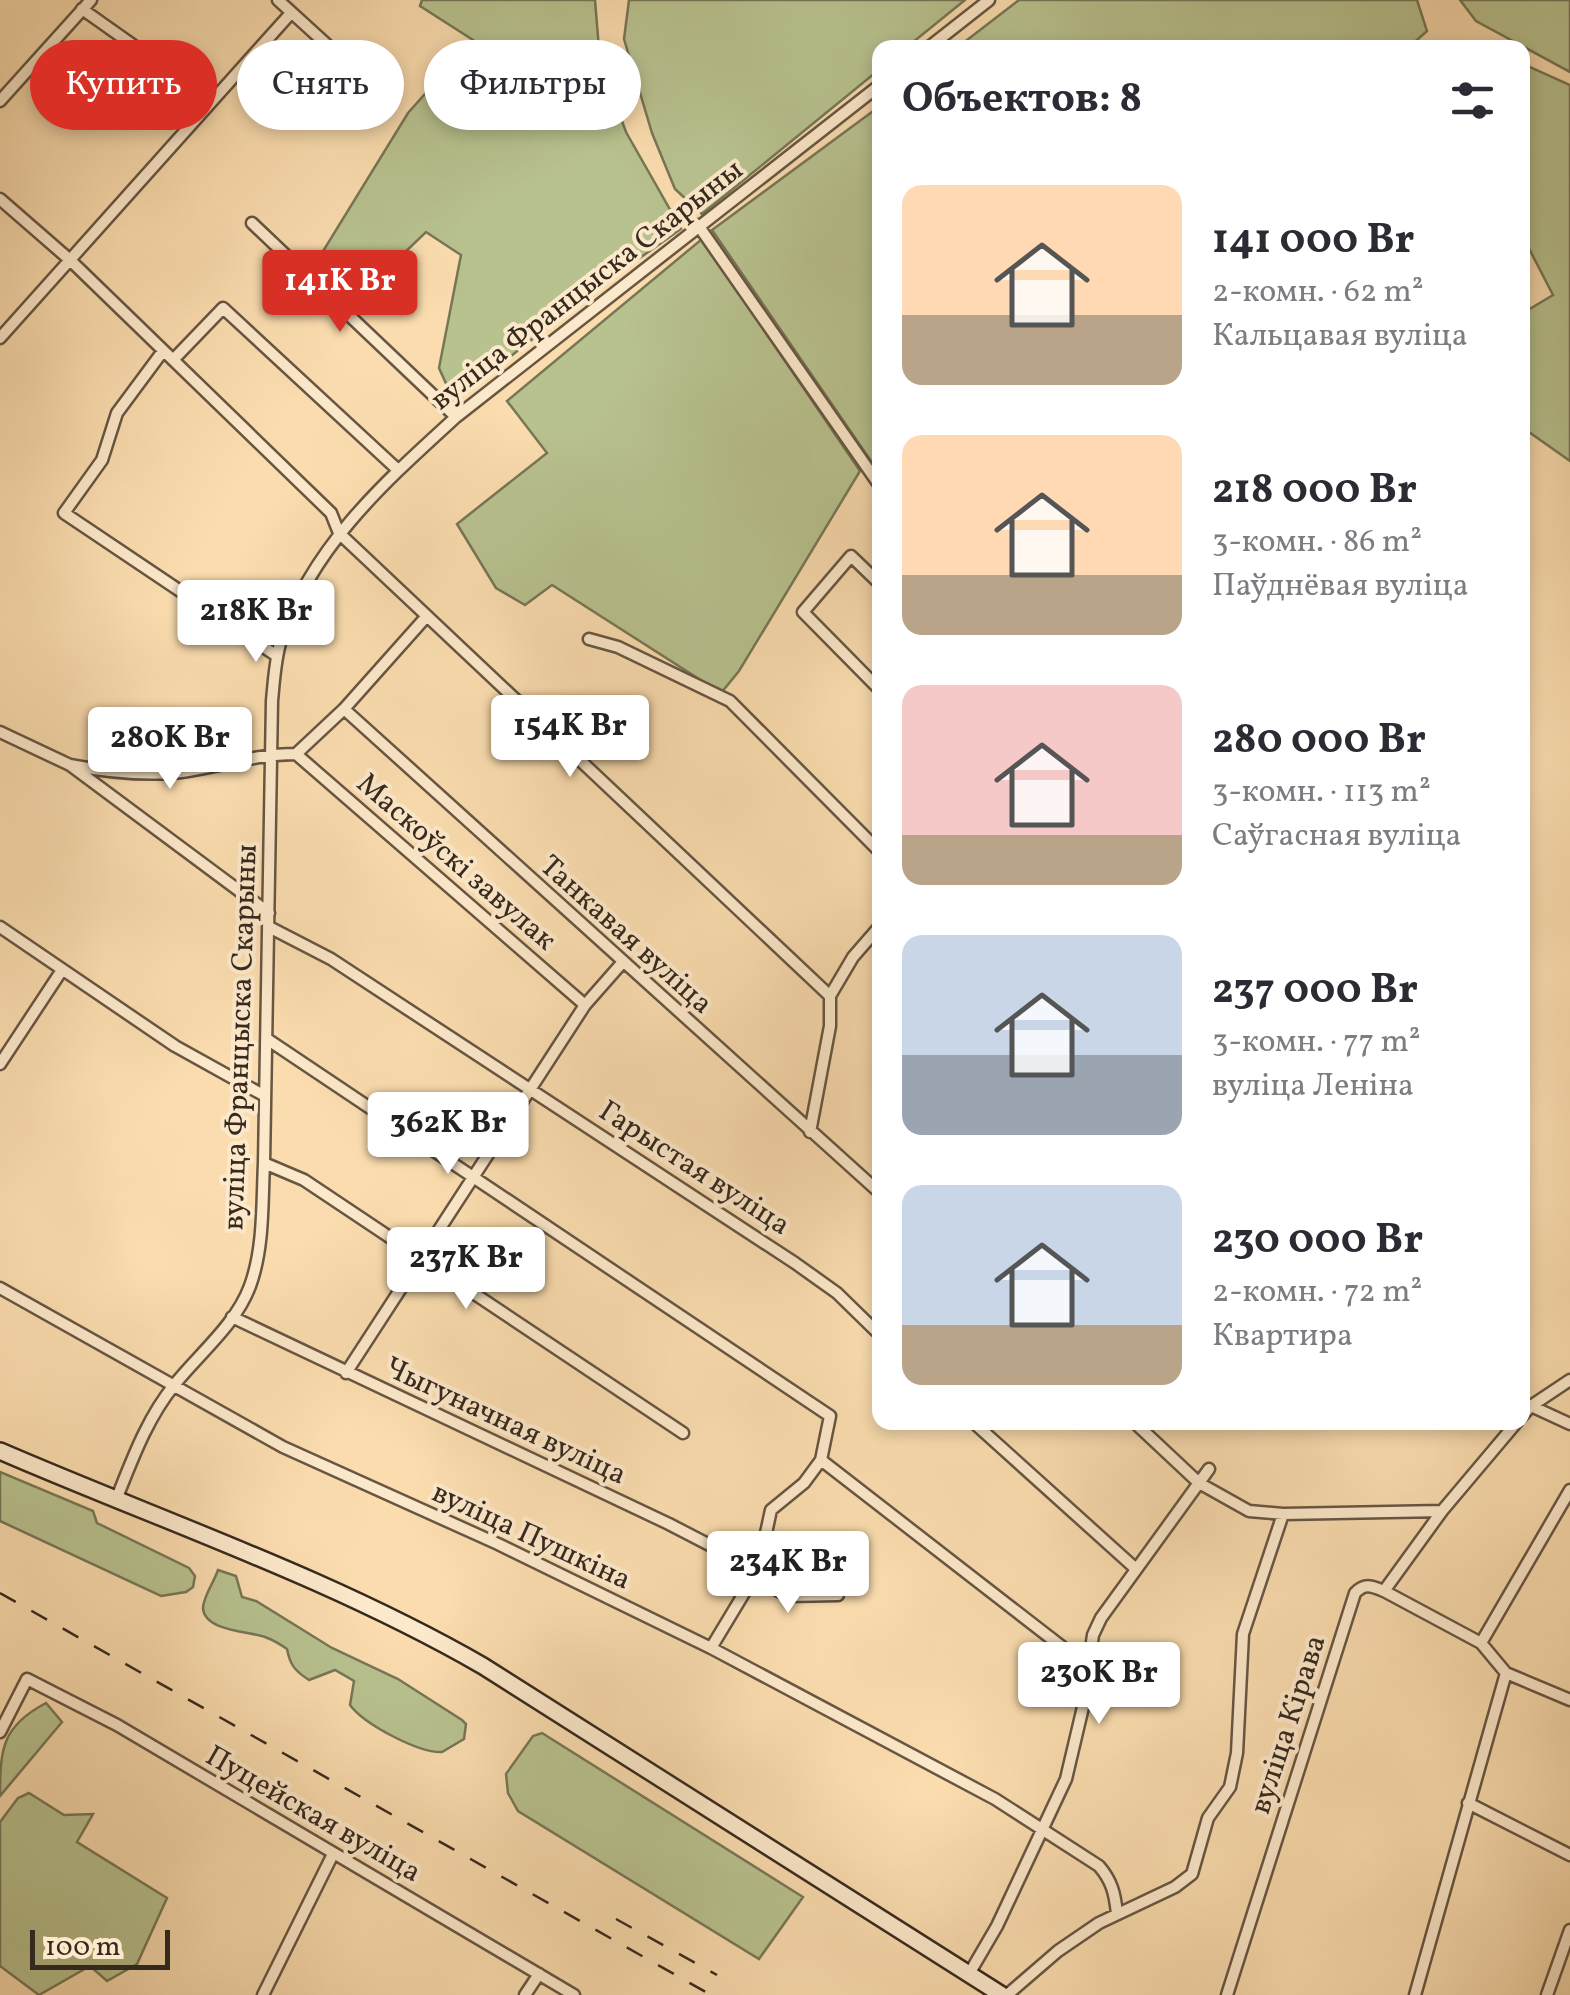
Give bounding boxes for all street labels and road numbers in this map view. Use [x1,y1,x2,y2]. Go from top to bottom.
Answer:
street label: вуліца Францыска Скарыны [422,150,752,421]
street label: Маскоўскі завулак [347,764,565,961]
street label: вуліца Францыска Скарыны [213,843,269,1231]
street label: Танкавая вуліца [530,846,721,1025]
street label: Гарыстая вуліца [590,1091,798,1246]
street label: Чыгуначная вуліца [377,1347,633,1496]
street label: вуліца Пушкіна [425,1472,637,1601]
street label: вуліца Кірава [1240,1630,1338,1820]
street label: Пуцейская вуліца [197,1736,429,1894]

